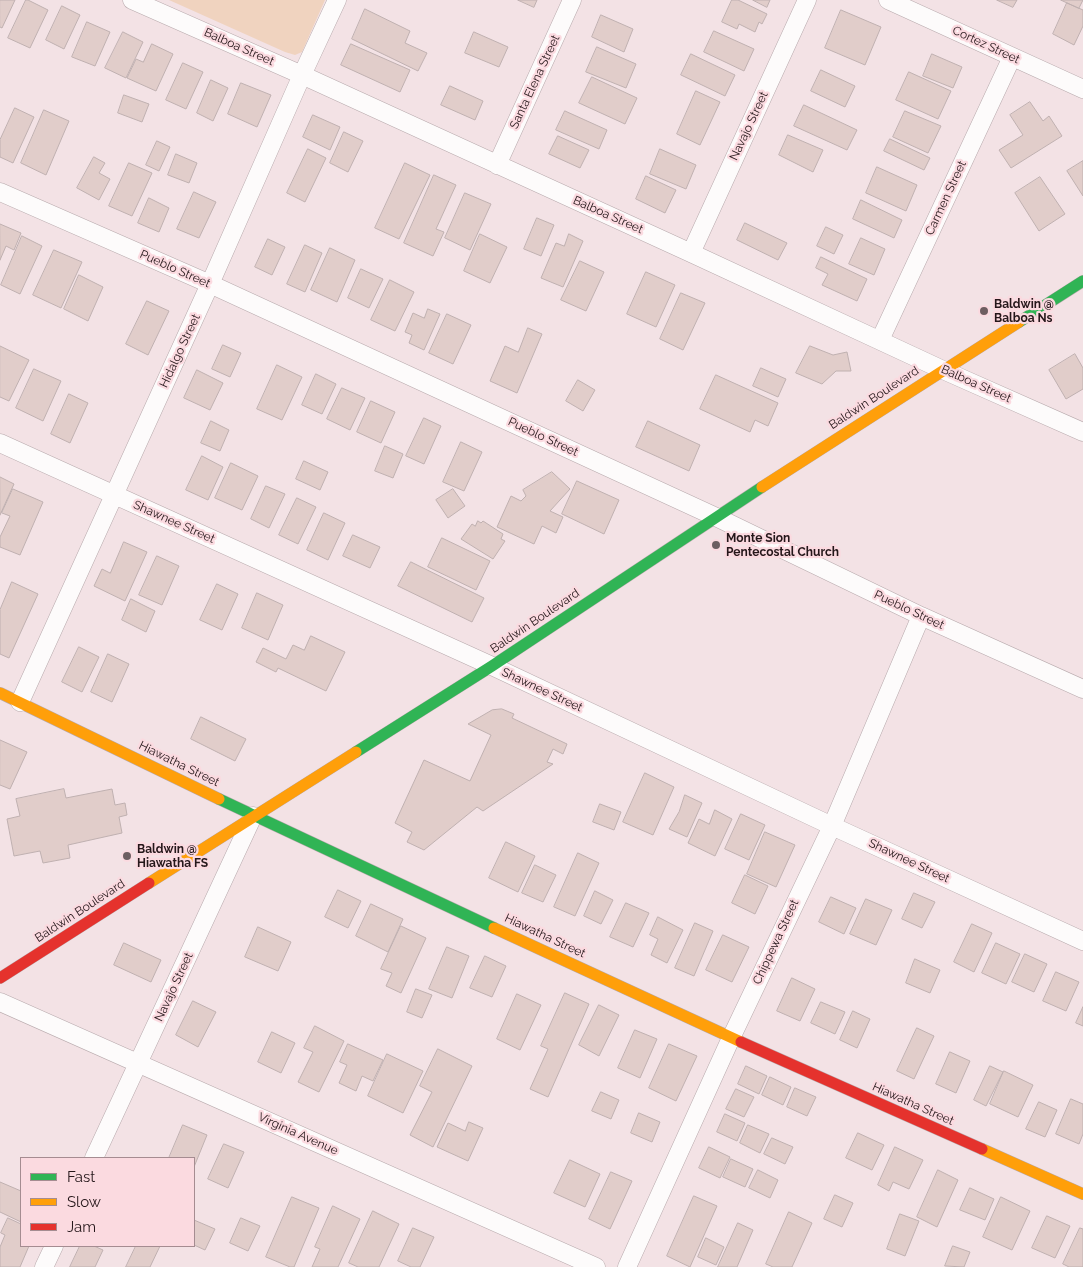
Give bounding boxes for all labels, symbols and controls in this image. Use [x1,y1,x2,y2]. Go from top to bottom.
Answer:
street label: Cortez Street [950,23,1022,67]
street label: Balboa Street [202,25,276,69]
street label: Santa Elena Street [507,33,563,131]
street label: Navajo Street [727,89,771,163]
street label: Carmen Street [922,159,970,237]
street label: Balboa Street [571,193,645,237]
street label: Pueblo Street [137,247,213,291]
place label: Baldwin @ Balboa Ns [994,297,1054,325]
marker: Baldwin @ Balboa Ns [978,305,990,317]
street label: Hidalgo Street [157,312,203,390]
street label: Balboa Street [939,362,1013,406]
street label: Baldwin Boulevard [826,364,922,432]
street label: Pueblo Street [506,414,580,460]
street label: Shawnee Street [131,498,217,546]
place label: Monte Sion Pentecostal Church [726,531,839,559]
marker: Monte Sion Pentecostal Church [710,539,722,551]
street label: Baldwin Boulevard [488,586,582,656]
street label: Pueblo Street [872,587,946,633]
street label: Shawnee Street [499,665,585,715]
street label: Hiawatha Street [136,738,222,790]
street label: Shawnee Street [866,836,952,886]
place label: Baldwin @ Hiawatha FS [137,842,208,870]
marker: Baldwin @ Hiawatha FS [121,850,133,862]
street label: Baldwin Boulevard [32,877,128,945]
street label: Chippewa Street [750,897,802,987]
street label: Hiawatha Street [502,911,588,961]
street label: Navajo Street [152,950,196,1024]
street label: Hiawatha Street [870,1080,956,1128]
street label: Virginia Avenue [256,1110,340,1158]
legend [20,1157,195,1247]
text: Fast [67,1168,95,1186]
text: Slow [67,1193,101,1211]
text: Jam [67,1218,96,1236]

